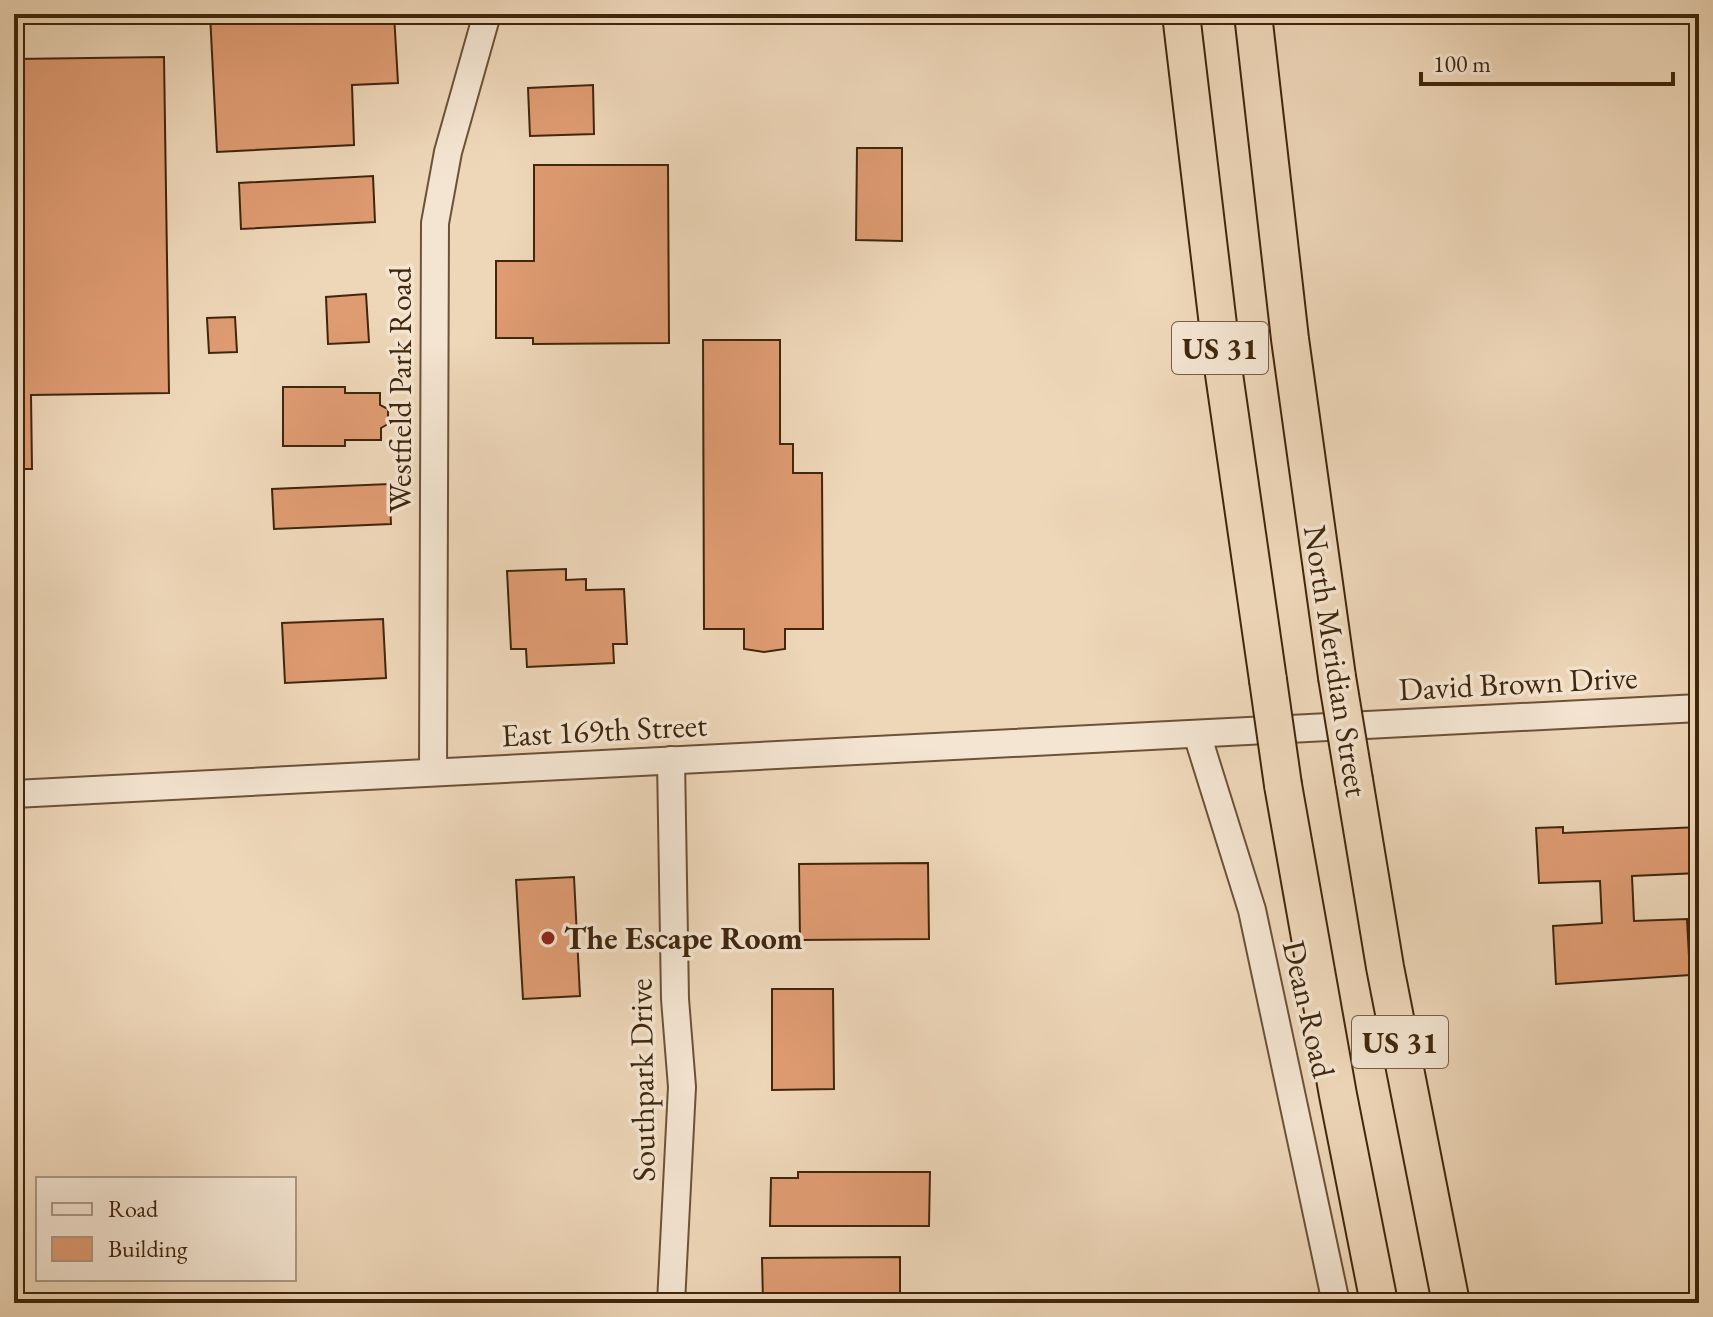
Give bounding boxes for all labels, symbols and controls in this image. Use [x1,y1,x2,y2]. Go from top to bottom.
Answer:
scale bar [1421,36,1673,86]
text: 100 m [1433,48,1491,79]
street label: Westfield Park Road [379,266,421,513]
road number: US 31 [1172,322,1268,374]
street label: North Meridian Street [1294,522,1378,800]
street label: David Brown Drive [1398,656,1638,710]
street label: East 169th Street [500,704,708,756]
place label: The Escape Room [564,917,803,959]
marker: The Escape Room [539,929,557,947]
street label: Dean Road [1273,936,1345,1083]
street label: Southpark Drive [619,978,665,1182]
road number: US 31 [1352,1016,1448,1068]
legend [36,1177,296,1281]
text: Road [108,1193,159,1224]
text: Building [108,1233,188,1264]

